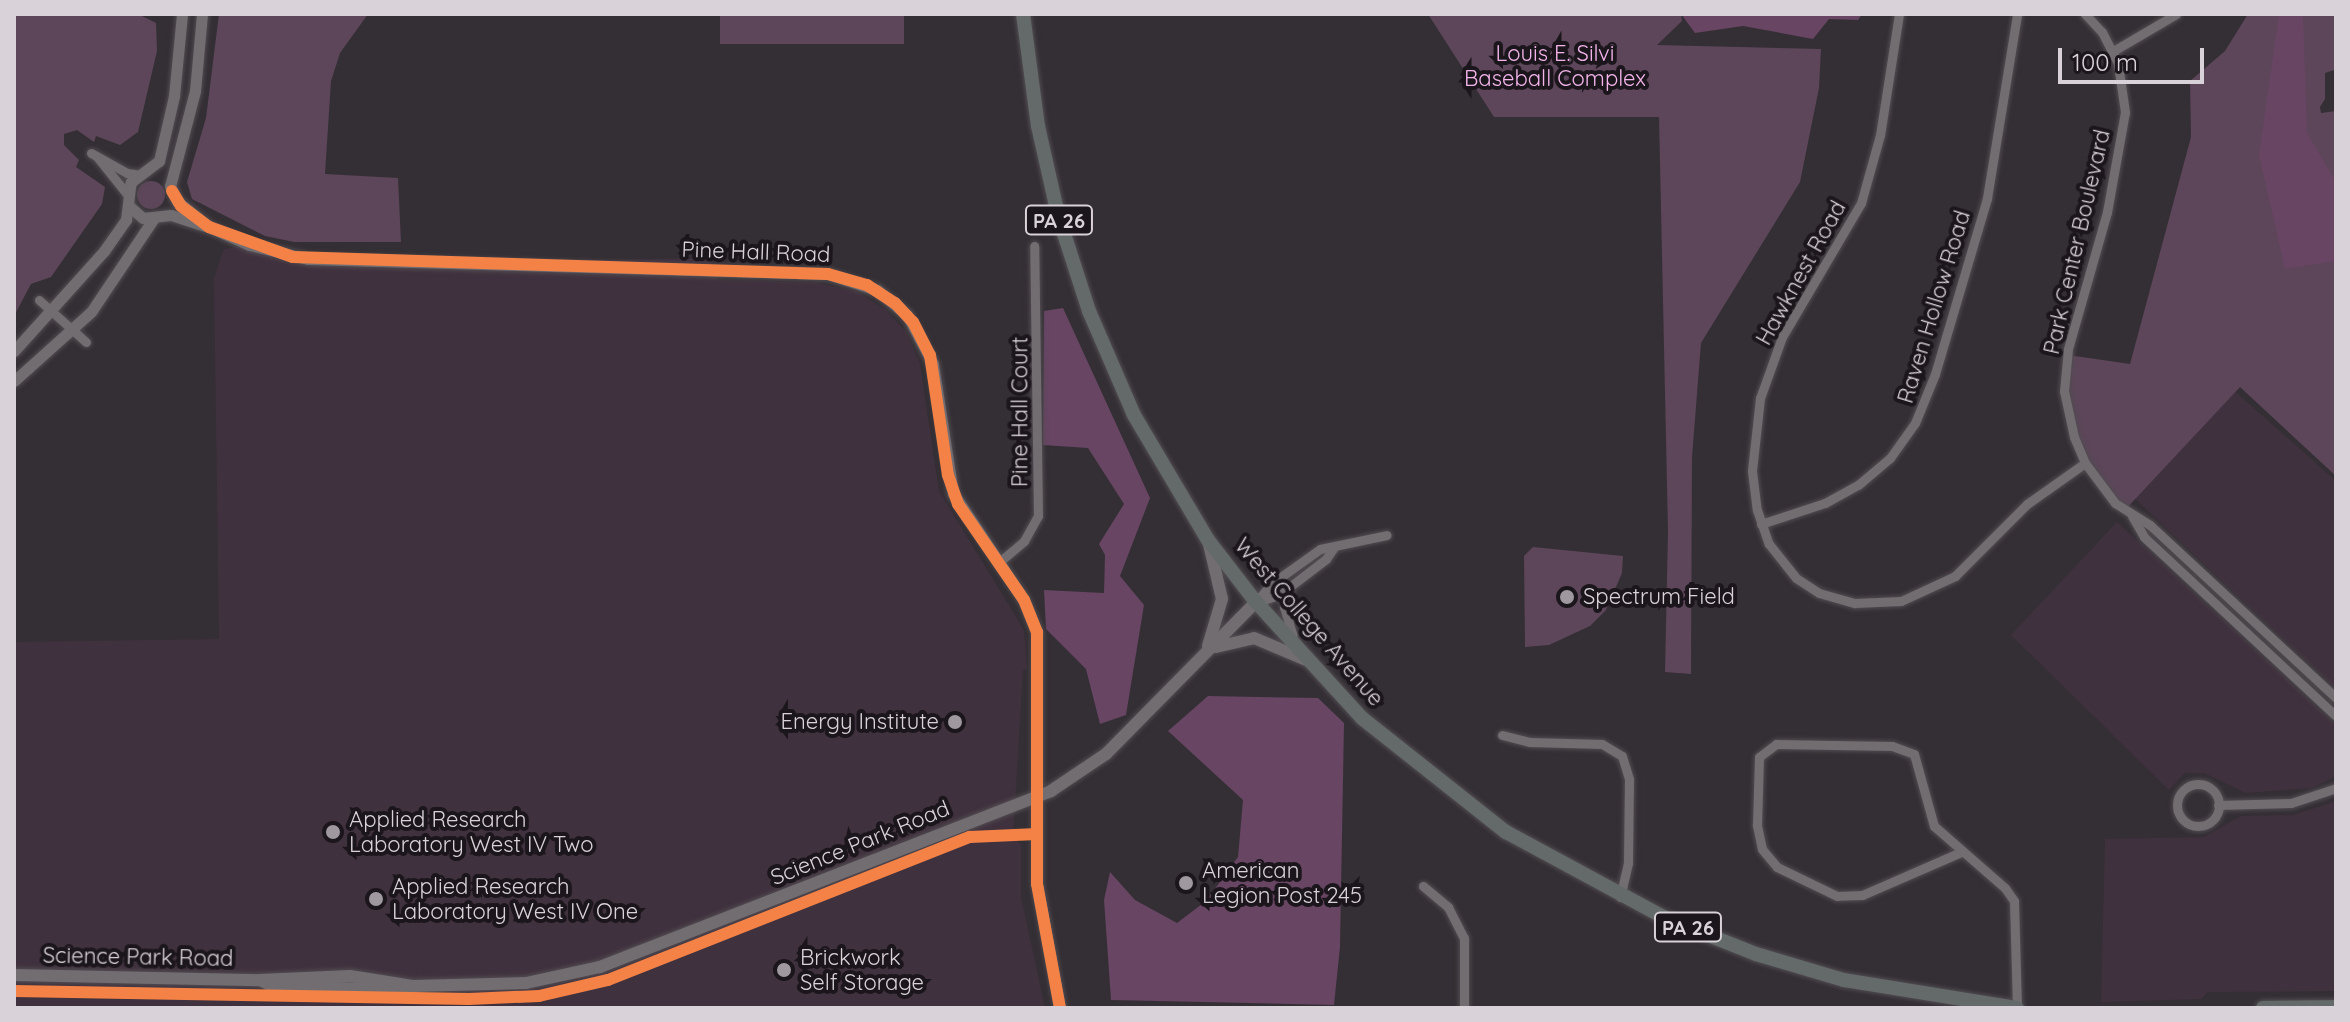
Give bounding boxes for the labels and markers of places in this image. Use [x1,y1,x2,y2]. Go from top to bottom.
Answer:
place label: Spectrum Field [1583,584,1735,610]
marker: Spectrum Field [1558,588,1576,606]
place label: Energy Institute [781,709,939,735]
marker: Energy Institute [946,713,964,731]
place label: Applied Research Laboratory West IV Two [349,806,594,858]
marker: Applied Research Laboratory West IV Two [324,823,342,841]
place label: American Legion Post 245 [1202,857,1362,908]
place label: Applied Research Laboratory West IV One [392,873,638,924]
marker: American Legion Post 245 [1177,874,1195,892]
marker: Applied Research Laboratory West IV One [367,890,385,908]
place label: Brickwork Self Storage [800,944,924,996]
marker: Brickwork Self Storage [775,961,793,979]

